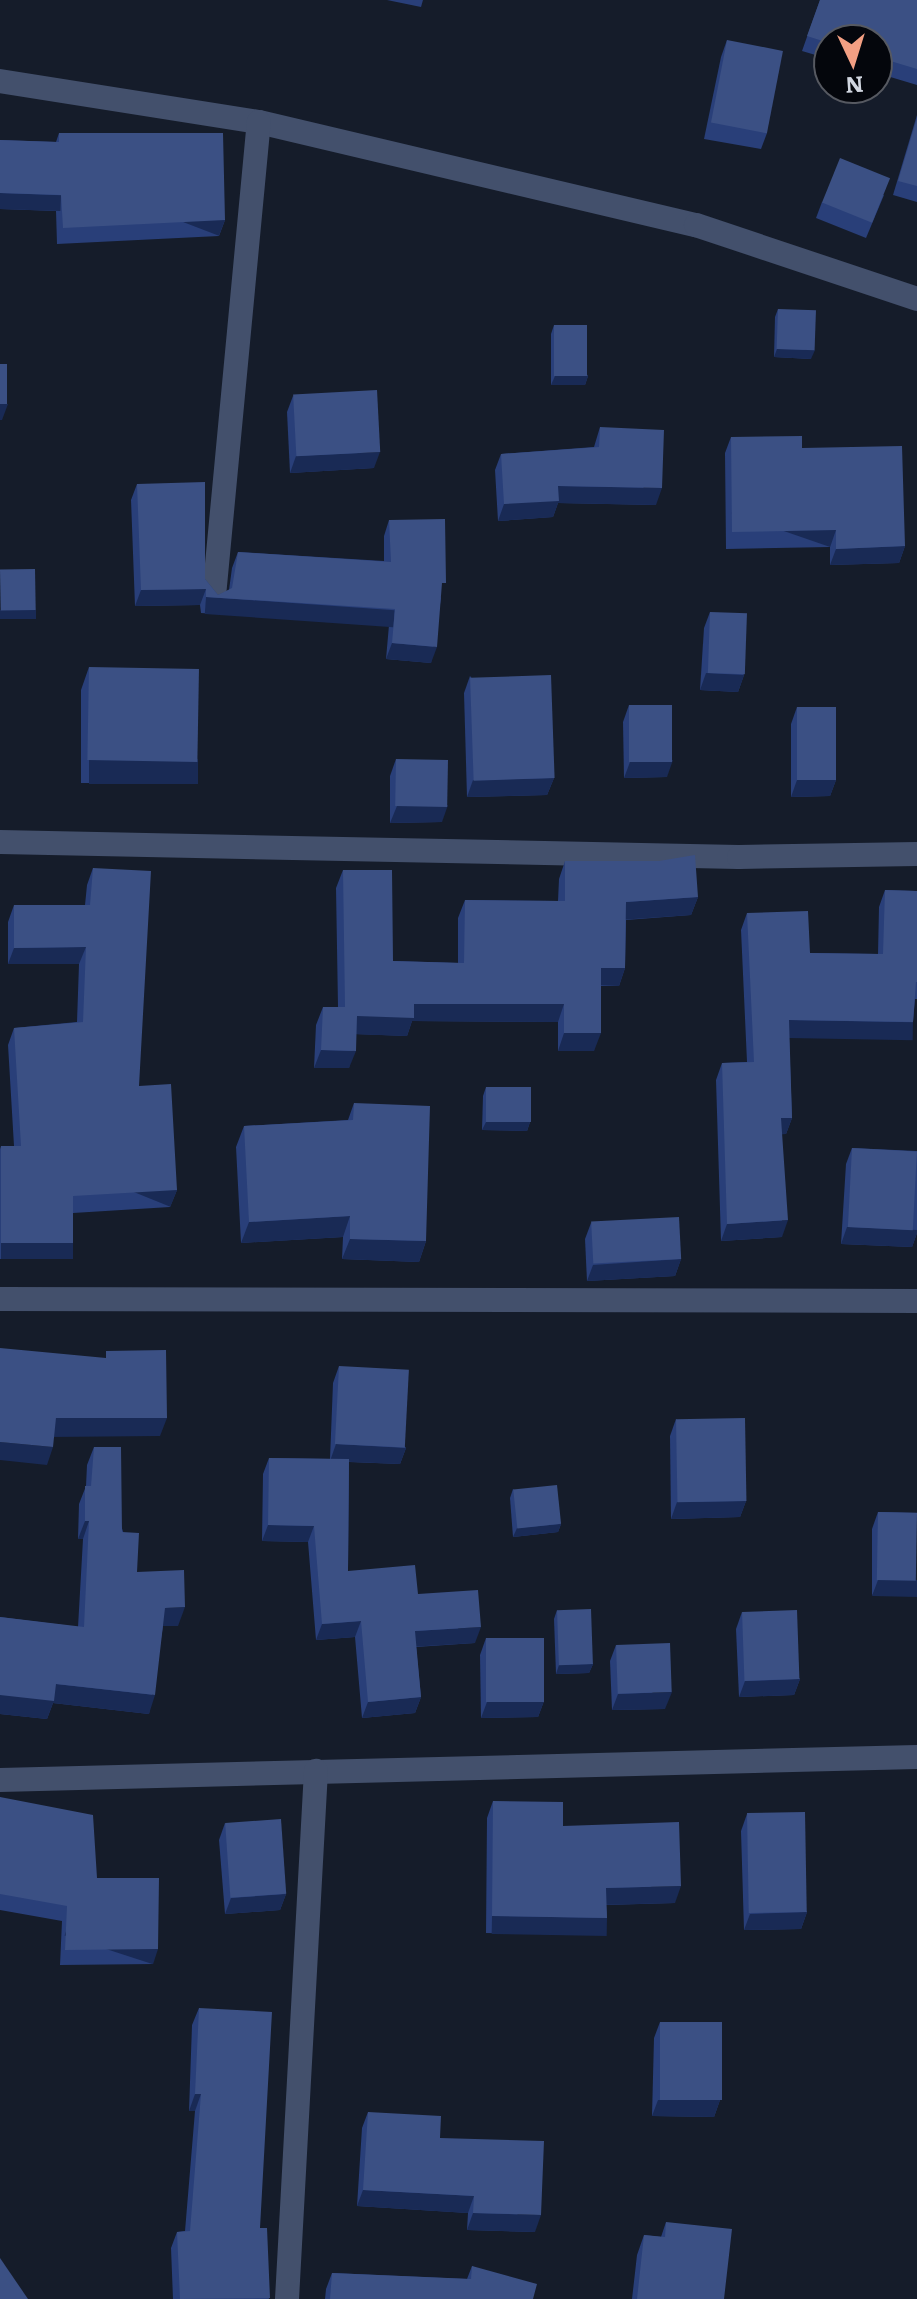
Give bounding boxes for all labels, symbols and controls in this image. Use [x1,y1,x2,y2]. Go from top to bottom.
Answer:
north arrow [813,24,893,104]
text: N [844,69,865,104]

